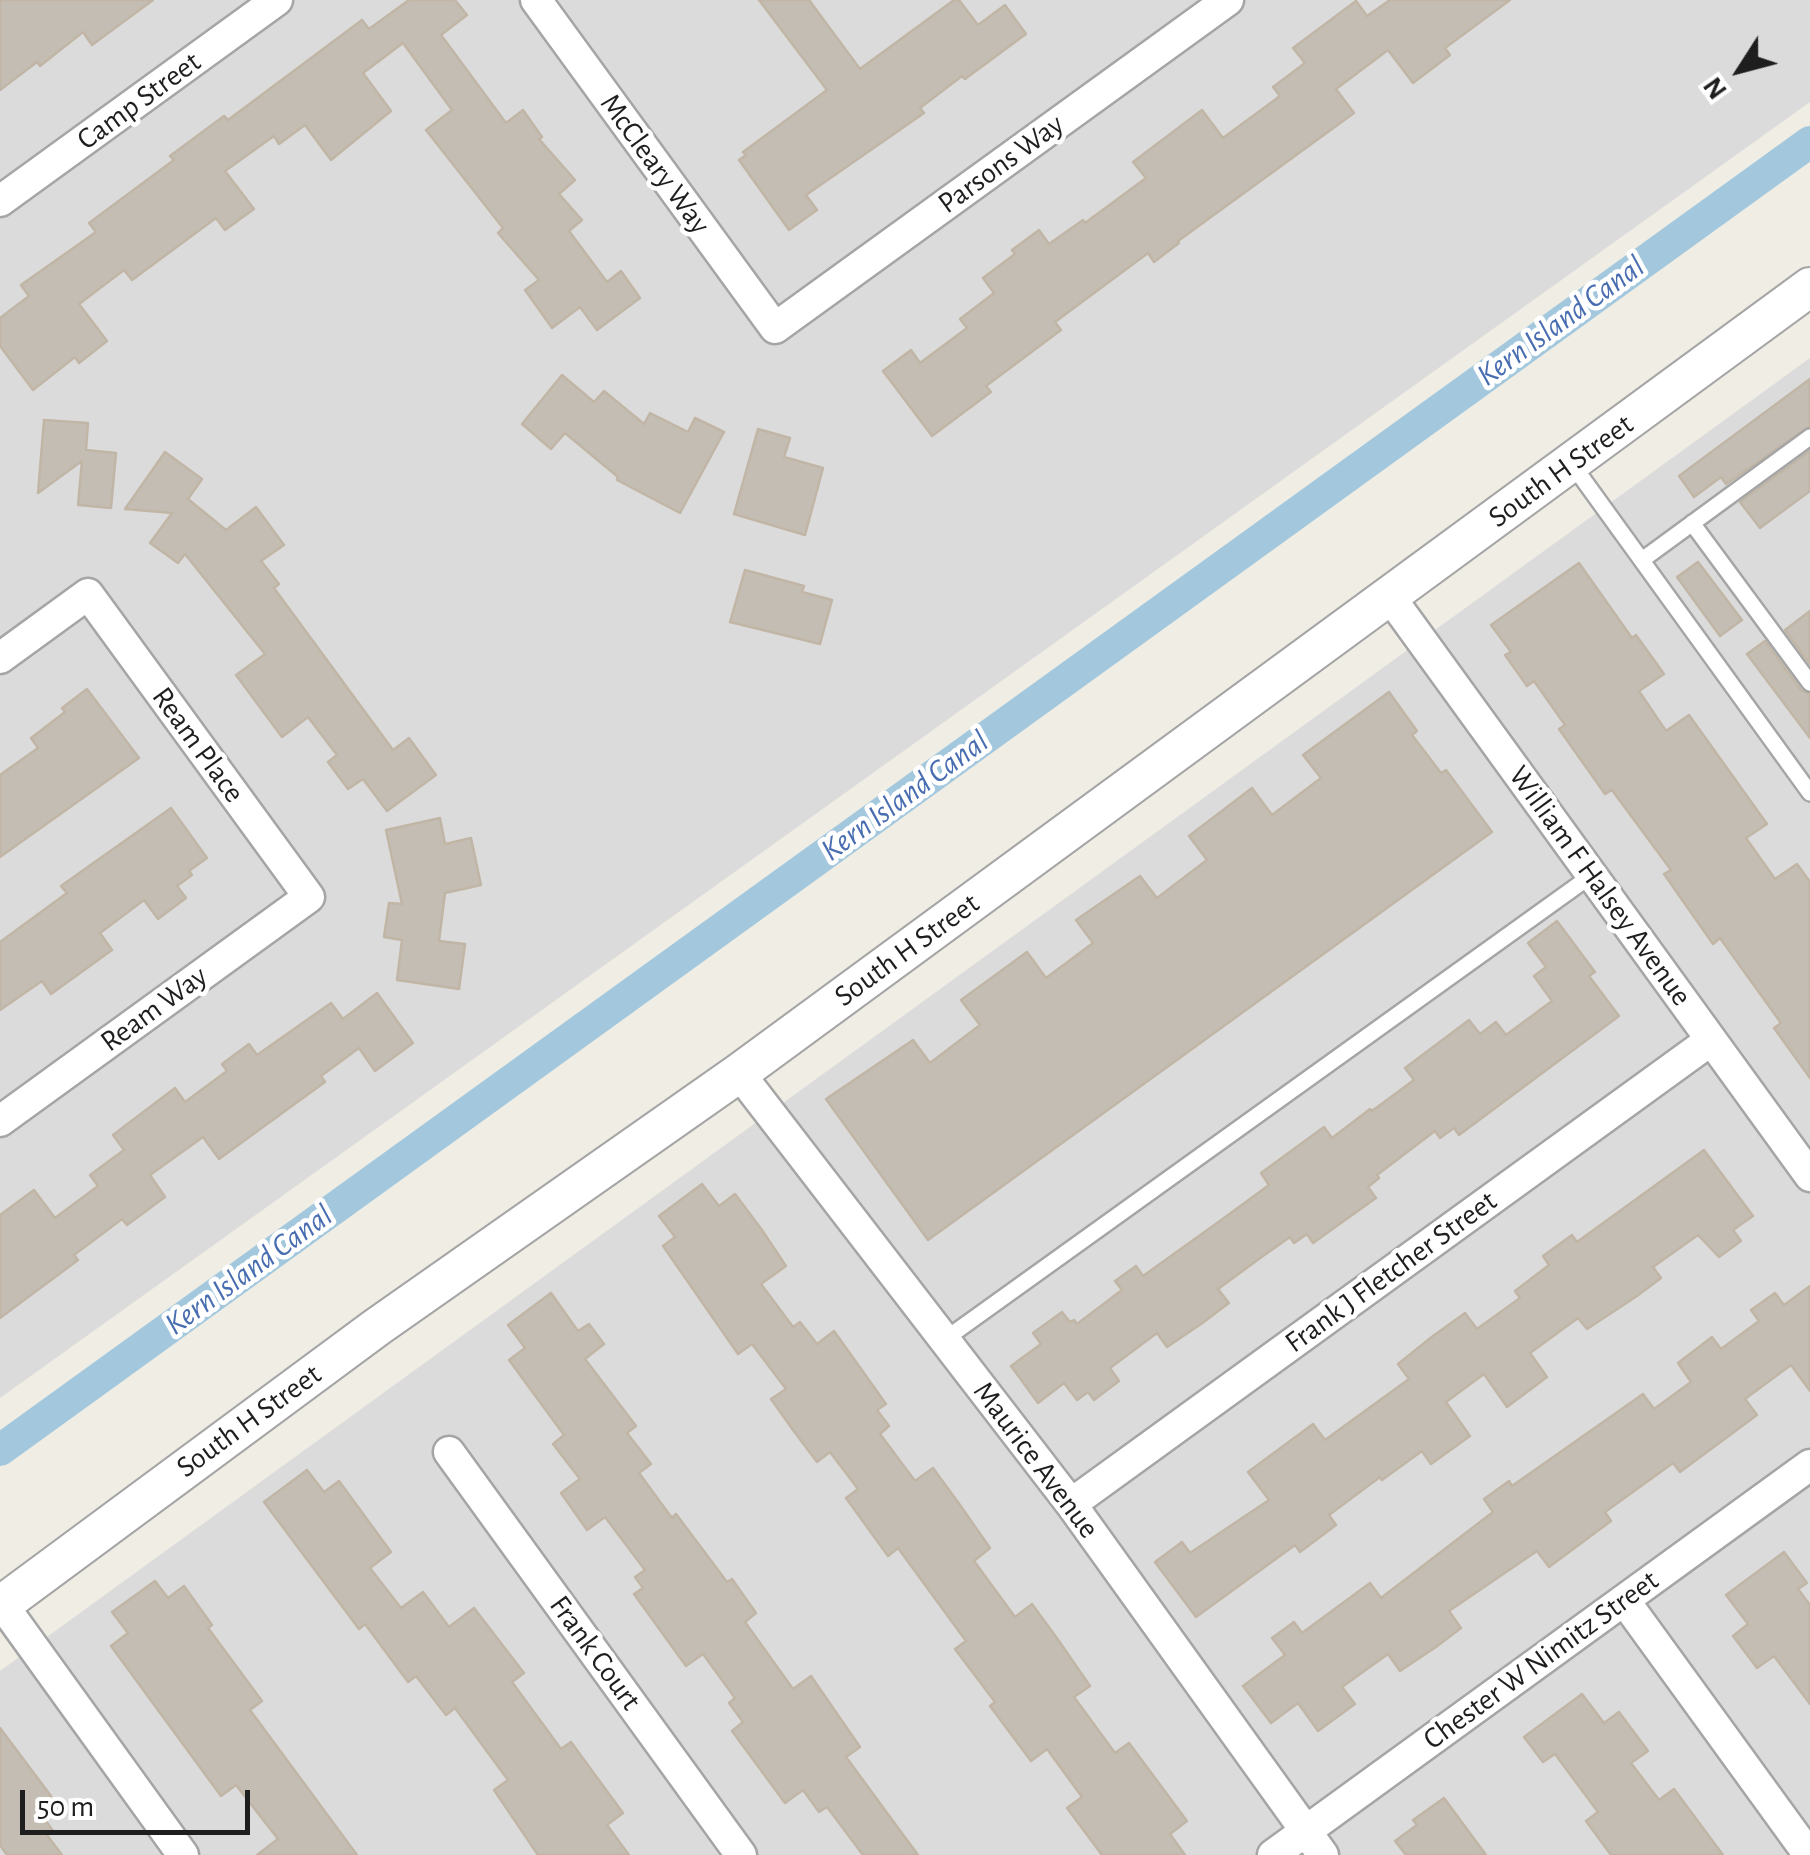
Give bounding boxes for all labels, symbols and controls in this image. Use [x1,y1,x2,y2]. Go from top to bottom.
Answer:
north arrow [1690,20,1790,120]
street label: Camp Street [70,44,208,158]
text: N [1699,72,1733,104]
street label: McCleary Way [592,87,718,241]
street label: Parsons Way [931,106,1071,222]
water label: Kern Island Canal [1470,247,1652,395]
street label: South H Street [1482,407,1640,535]
street label: Ream Place [144,680,252,810]
water label: Kern Island Canal [814,722,996,870]
street label: William F Halsey Avenue [1501,759,1699,1013]
street label: South H Street [828,886,986,1014]
street label: Ream Way [94,958,214,1060]
street label: Frank J Fletcher Street [1278,1183,1504,1361]
water label: Kern Island Canal [158,1196,340,1344]
street label: South H Street [170,1357,328,1485]
street label: Maurice Avenue [965,1375,1107,1545]
street label: Chester W Nimitz Street [1416,1563,1666,1757]
street label: Frank Court [541,1589,649,1717]
scale bar [25,1770,255,1832]
text: 50 m [37,1792,94,1822]

